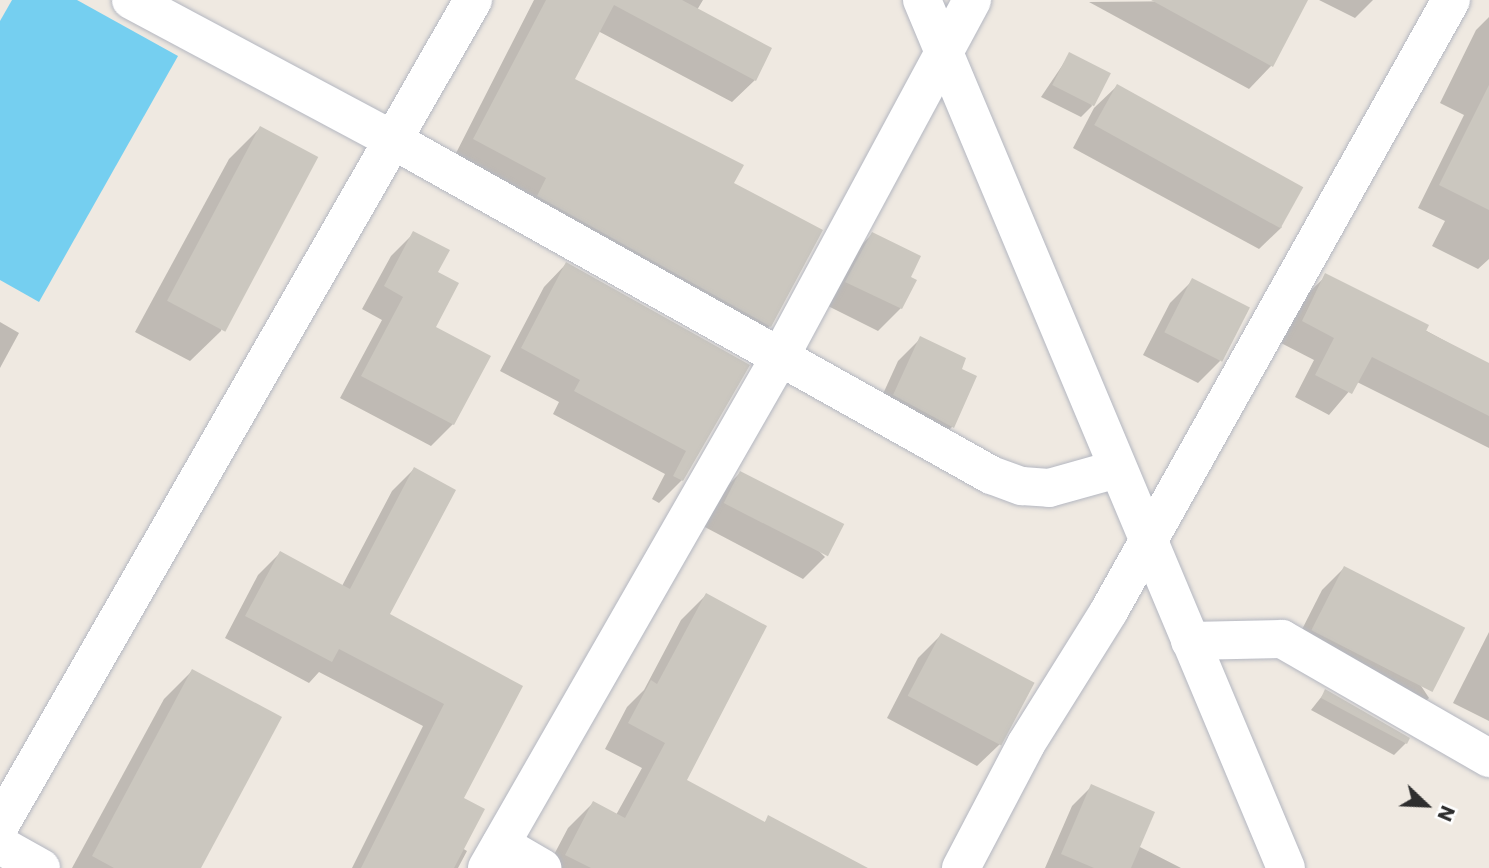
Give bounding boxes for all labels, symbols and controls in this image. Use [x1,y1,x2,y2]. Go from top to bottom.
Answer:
north arrow [1391,770,1461,840]
text: N [1431,802,1461,825]

